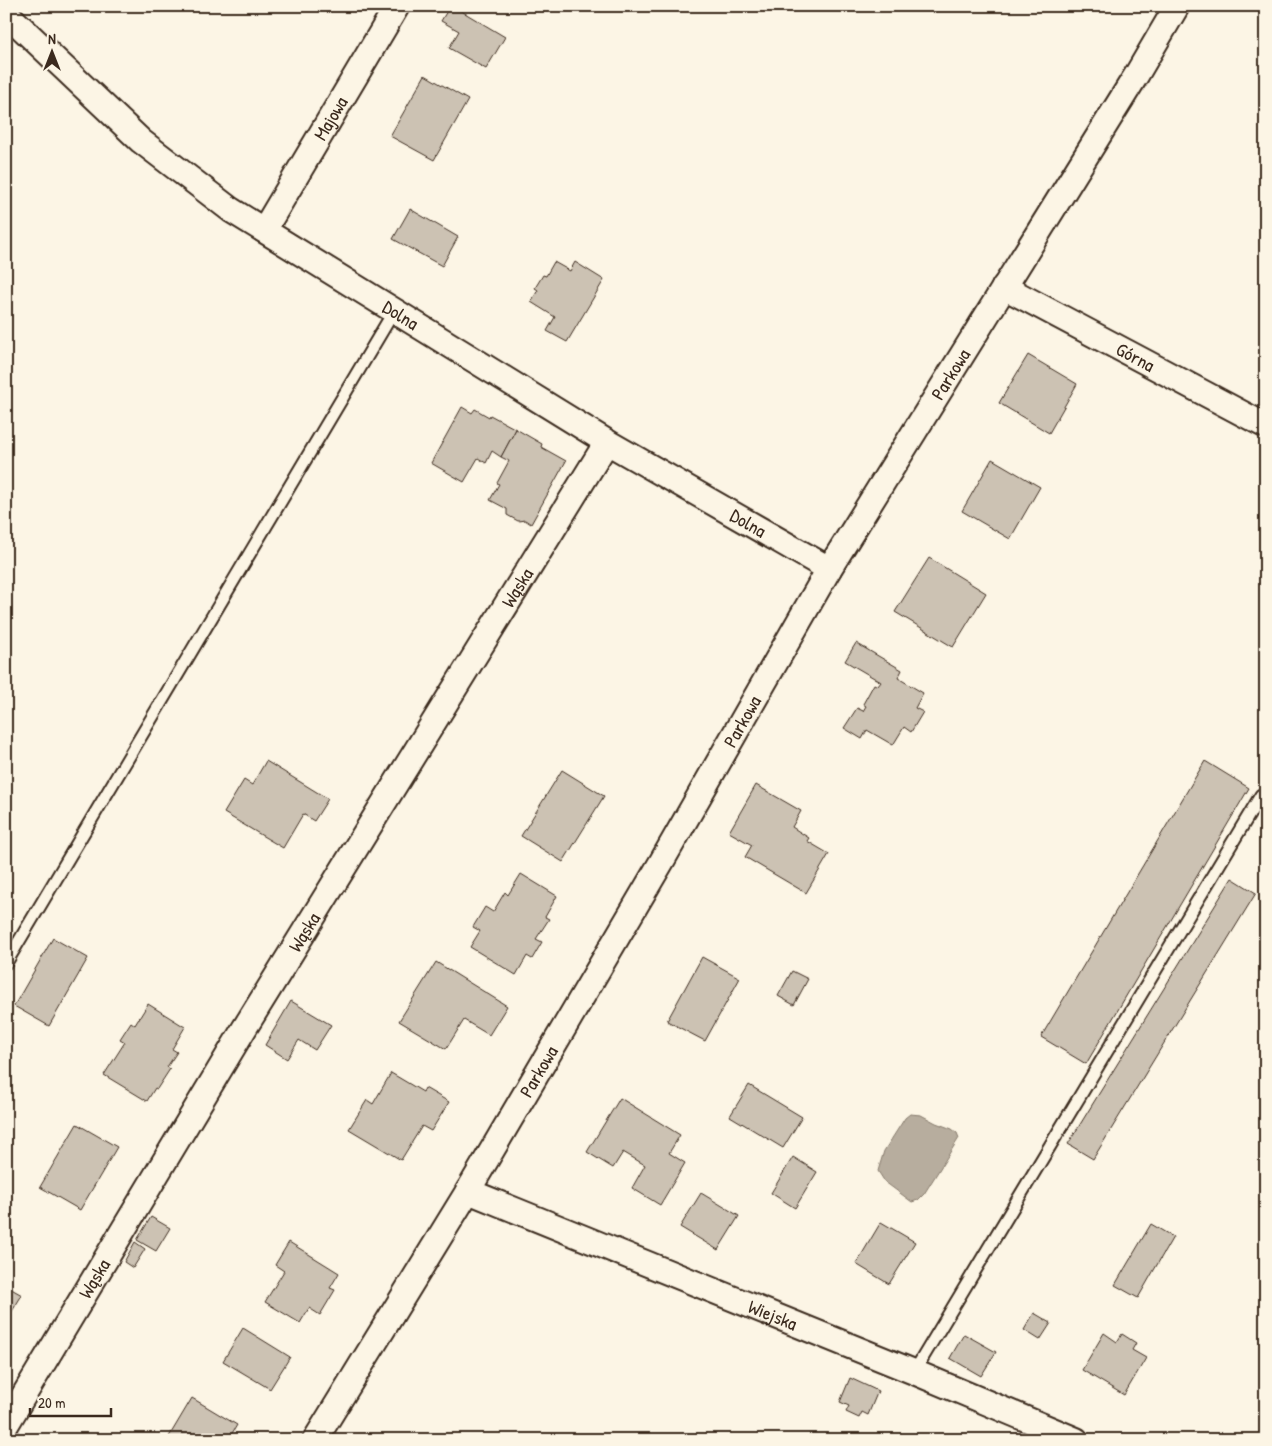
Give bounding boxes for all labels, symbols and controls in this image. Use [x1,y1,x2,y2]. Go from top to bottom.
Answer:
north arrow [28,28,78,78]
text: N [48,29,56,48]
street label: Majowa [307,91,354,145]
street label: Dolna [378,294,424,336]
street label: Górna [1112,336,1160,378]
street label: Parkowa [925,343,976,405]
street label: Dolna [725,502,772,544]
street label: Wąska [495,563,539,612]
street label: Parkowa [717,690,767,752]
street label: Wąska [282,907,326,957]
street label: Parkowa [513,1040,564,1102]
street label: Wąska [72,1253,116,1303]
street label: Wiejska [744,1293,802,1336]
scale bar [30,1386,111,1418]
text: 20 m [38,1392,65,1413]

